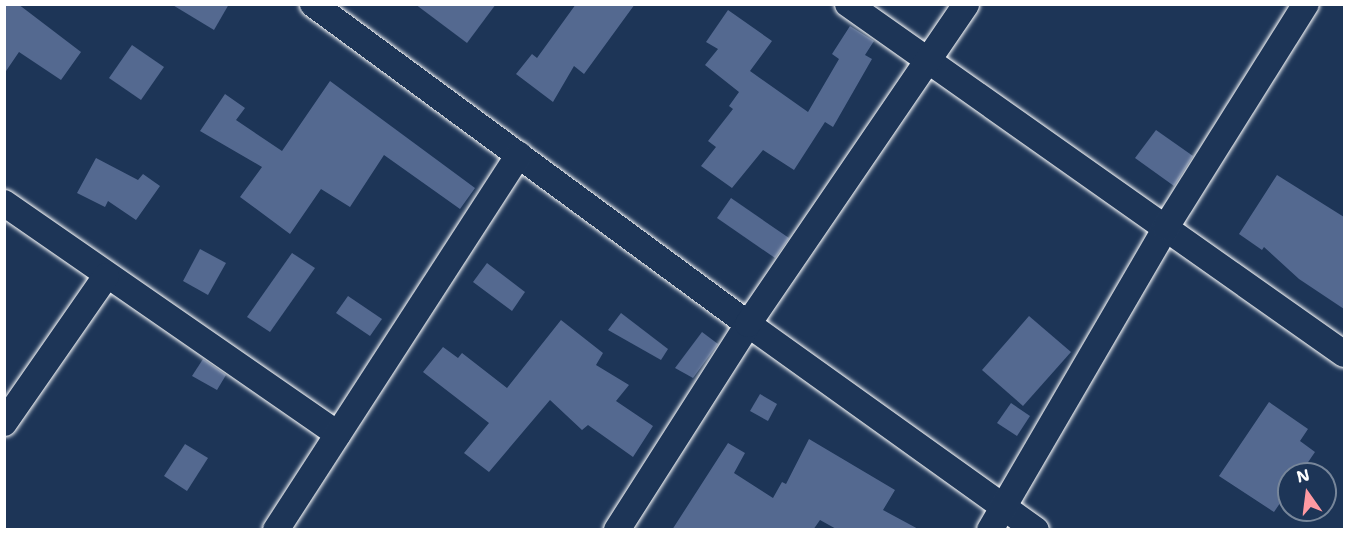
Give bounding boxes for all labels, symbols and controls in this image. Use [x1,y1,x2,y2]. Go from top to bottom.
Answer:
north arrow [1277,462,1337,522]
text: N [1294,464,1312,488]

